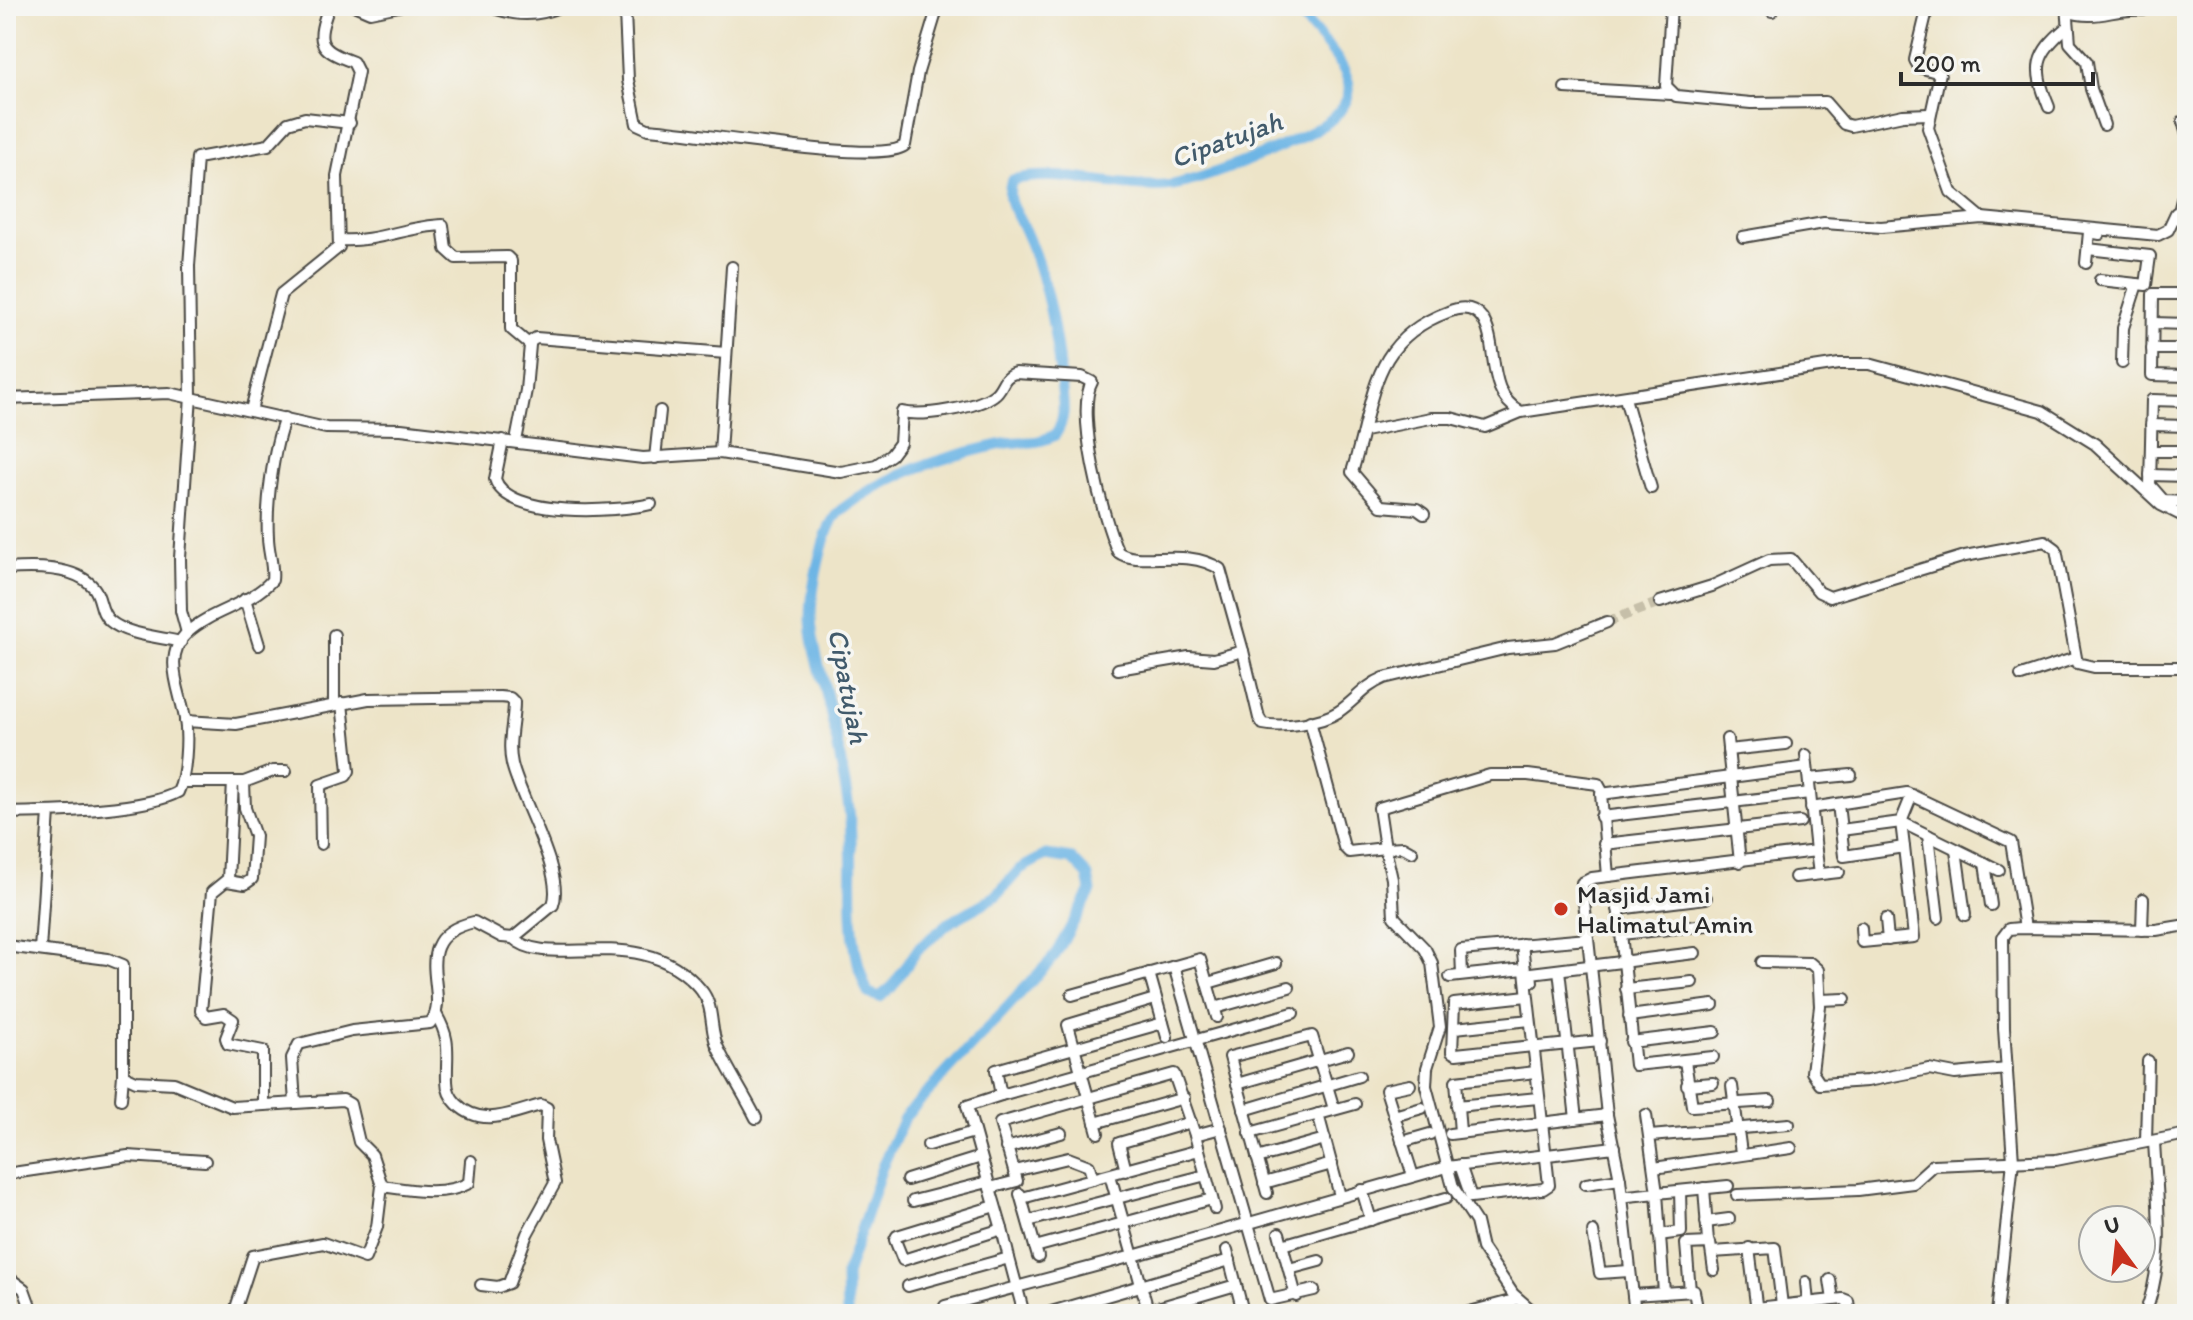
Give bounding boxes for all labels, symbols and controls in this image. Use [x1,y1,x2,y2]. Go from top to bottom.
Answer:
scale bar [1901,36,2093,86]
text: 200 m [1913,49,1981,78]
water label: Cipatujah [1166,103,1287,175]
water label: Cipatujah [821,626,877,747]
place label: Masjid Jami Halimatul Amin [1577,878,1754,940]
marker: Masjid Jami Halimatul Amin [1552,900,1570,918]
north arrow [2077,1204,2157,1284]
text: U [2101,1210,2122,1240]

